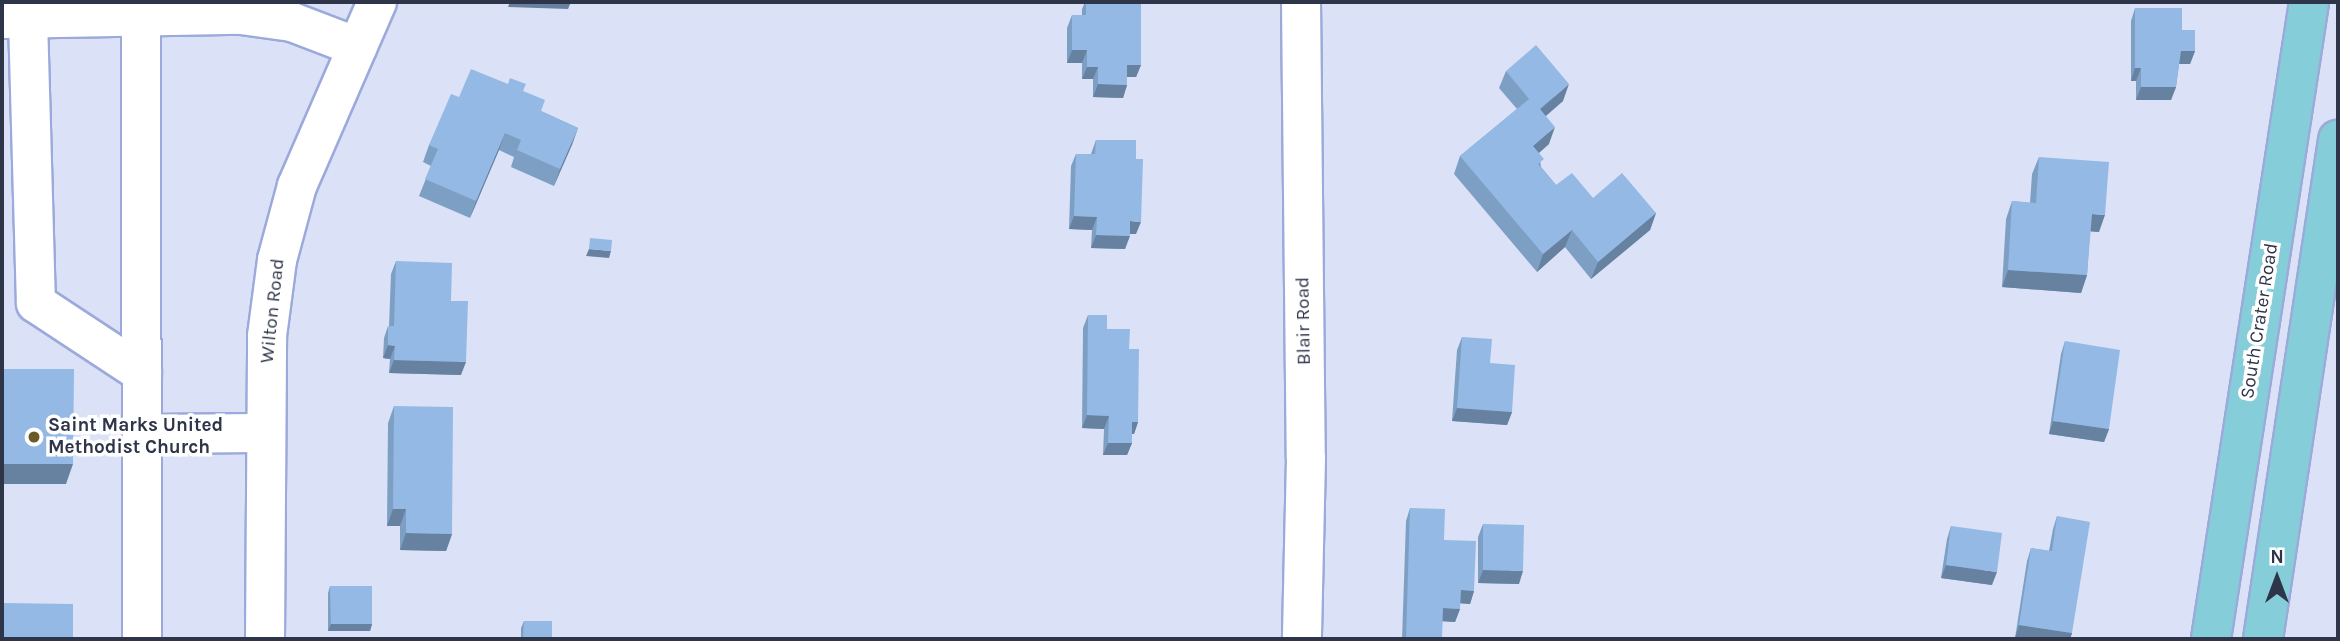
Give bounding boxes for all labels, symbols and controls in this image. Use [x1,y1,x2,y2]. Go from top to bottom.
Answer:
street label: South Crater Road [2236,241,2284,401]
street label: Wilton Road [256,257,290,365]
street label: Blair Road [1292,277,1316,365]
place label: Saint Marks United Methodist Church [48,415,223,459]
marker: Saint Marks United Methodist Church [26,429,42,445]
north arrow [2242,543,2312,613]
text: N [2270,546,2284,568]

